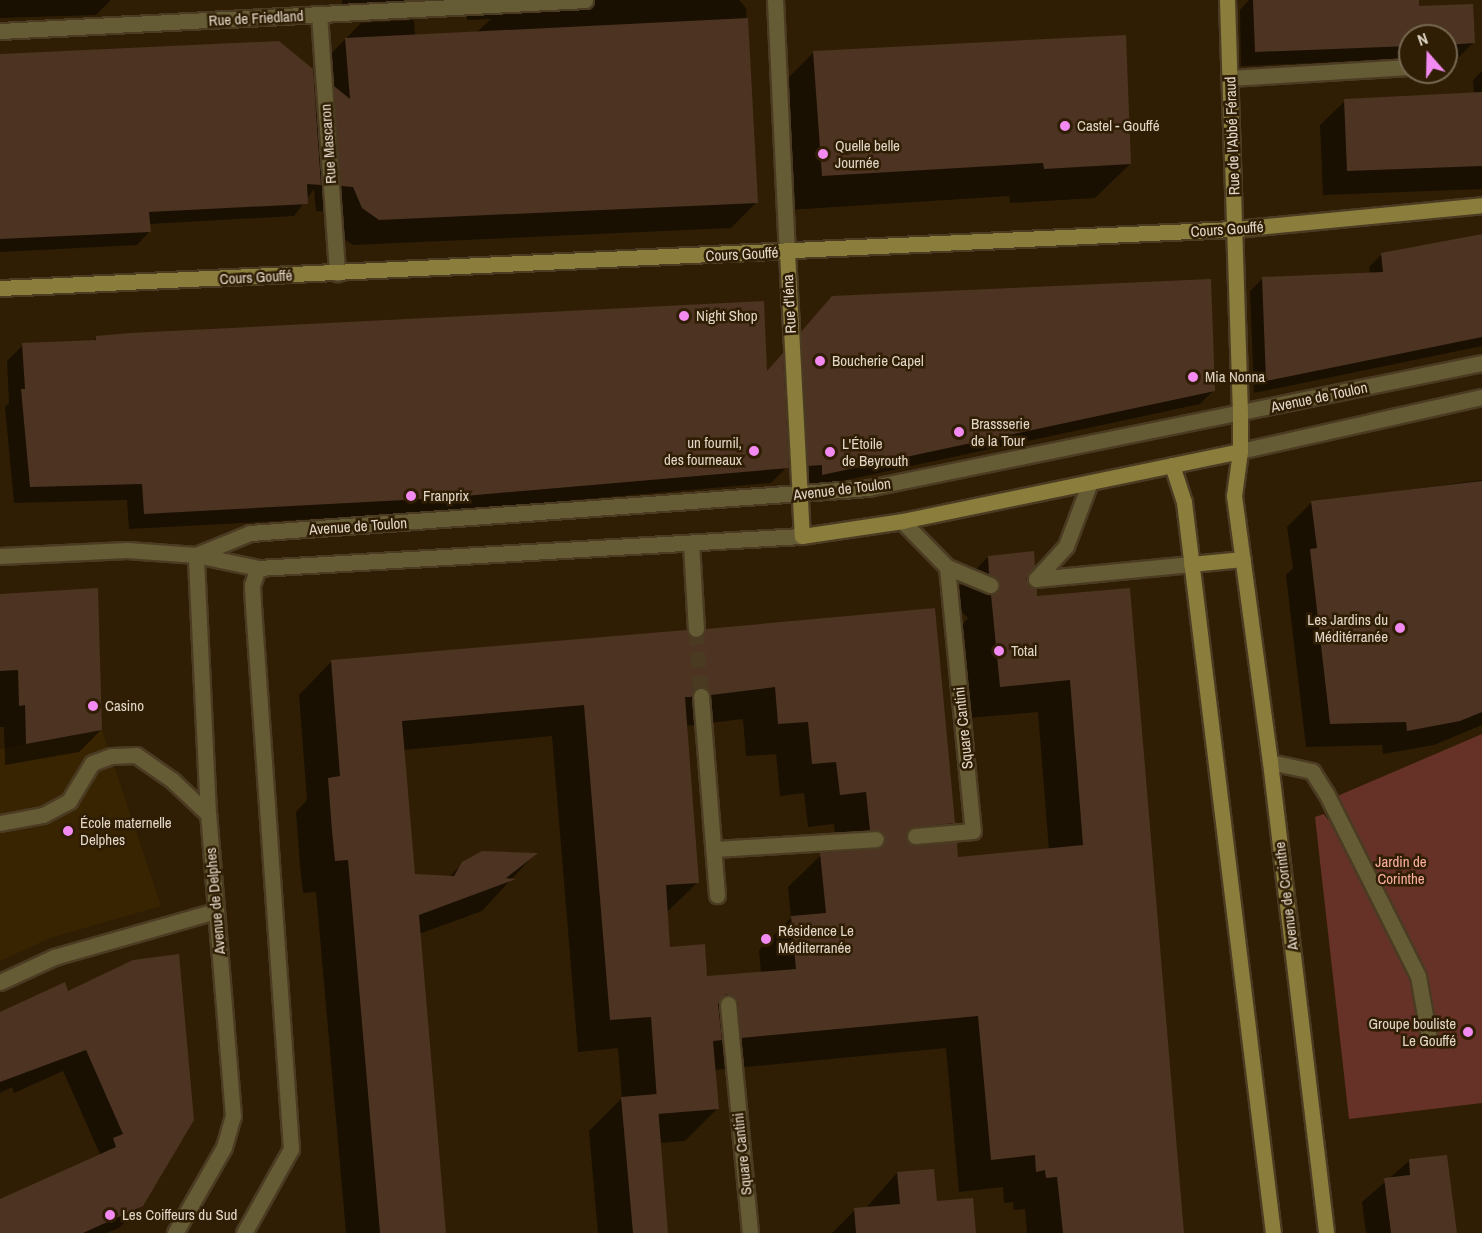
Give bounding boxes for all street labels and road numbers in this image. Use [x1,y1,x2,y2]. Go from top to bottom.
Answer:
street label: Rue de Friedland [208,7,304,29]
street label: Rue de l'Abbé Féraud [1221,76,1243,196]
street label: Rue Mascaron [316,103,340,185]
street label: Cours Gouffé [1190,217,1264,241]
street label: Cours Gouffé [705,243,779,265]
street label: Cours Gouffé [219,266,293,288]
street label: Rue d'Iéna [778,274,800,334]
street label: Avenue de Toulon [1269,378,1369,416]
street label: Avenue de Toulon [792,474,892,504]
street label: Avenue de Toulon [308,514,408,538]
street label: Square Cantini [950,686,976,770]
street label: Avenue de Corinthe [1270,841,1302,951]
street label: Avenue de Delphes [201,847,229,955]
street label: Square Cantini [729,1112,755,1196]

